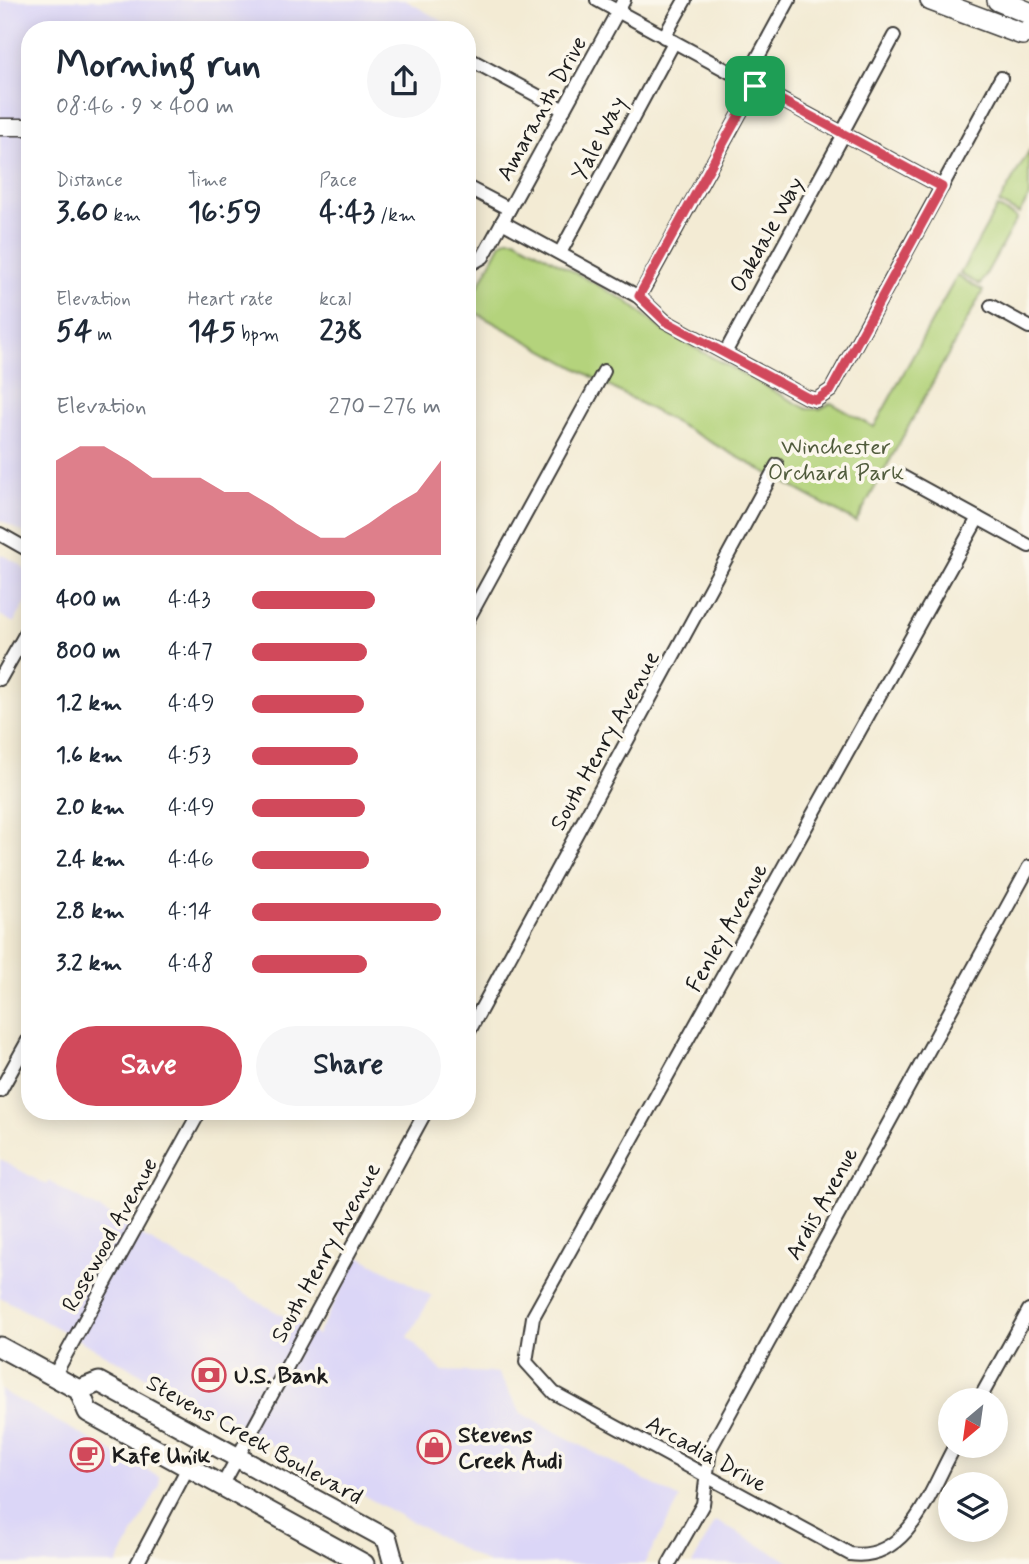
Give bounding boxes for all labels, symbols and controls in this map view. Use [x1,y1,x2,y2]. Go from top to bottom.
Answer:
street label: Amaranth Drive [491,31,595,187]
text: Morning run [56,41,261,90]
button: share [367,44,441,118]
pin [725,56,785,116]
icon: arrive [736,67,774,105]
street label: Yale Way [565,91,635,186]
text: 08:46 · 9 × 400 m [56,92,234,122]
text: Distance [56,168,123,193]
text: Time [188,168,227,193]
text: Pace [319,168,357,193]
street label: Oakdale Way [724,172,812,298]
text: 3.60 [56,193,108,232]
text: 16:59 [188,193,262,232]
text: 4:43 [319,193,375,232]
text: km [108,203,141,228]
text: /km [375,203,416,228]
text: Elevation [56,287,131,312]
text: Heart rate [188,287,273,312]
text: kcal [319,287,351,312]
text: 54 [56,312,92,351]
text: 145 [188,312,236,351]
text: 238 [319,312,363,351]
text: m [92,322,112,347]
text: bpm [236,322,279,347]
text: Elevation [56,392,147,422]
text: 270–276 m [328,392,441,422]
park label: Winchester Orchard Park [768,433,904,489]
text: 400 m [56,585,121,615]
text: 4:43 [168,585,211,615]
text: 800 m [56,637,120,667]
text: 4:47 [168,637,212,667]
street label: South Henry Avenue [544,646,668,836]
text: 1.2 km [56,689,122,719]
text: 4:49 [168,689,215,719]
text: 1.6 km [56,741,123,771]
text: 4:53 [168,741,211,771]
text: 2.0 km [56,793,125,823]
text: 4:49 [168,793,215,823]
text: 2.4 km [56,845,125,875]
text: 4:46 [168,845,214,875]
street label: Fenley Avenue [680,858,776,998]
text: 2.8 km [56,897,125,927]
text: 4:14 [168,897,212,927]
text: 3.2 km [56,949,122,979]
text: 4:48 [168,949,214,979]
button: Save [56,1026,242,1106]
button: Share [256,1026,441,1106]
street label: Ardis Avenue [779,1142,866,1266]
street label: Rosewood Avenue [56,1152,166,1318]
street label: South Henry Avenue [265,1158,389,1348]
bank icon: U.S. Bank [190,1356,228,1394]
place label: U.S. Bank [234,1362,329,1392]
street label: Stevens Creek Boulevard [140,1369,368,1513]
north arrow [938,1388,1008,1458]
map controls [938,1388,1008,1542]
street label: Arcadia Drive [640,1409,772,1500]
place label: Stevens Creek Audi [458,1421,563,1477]
shop icon: Stevens Creek Audi [415,1428,453,1466]
cafe icon: Kafe Unik [68,1436,106,1474]
place label: Kafe Unik [112,1442,211,1472]
button: layers [938,1472,1008,1542]

